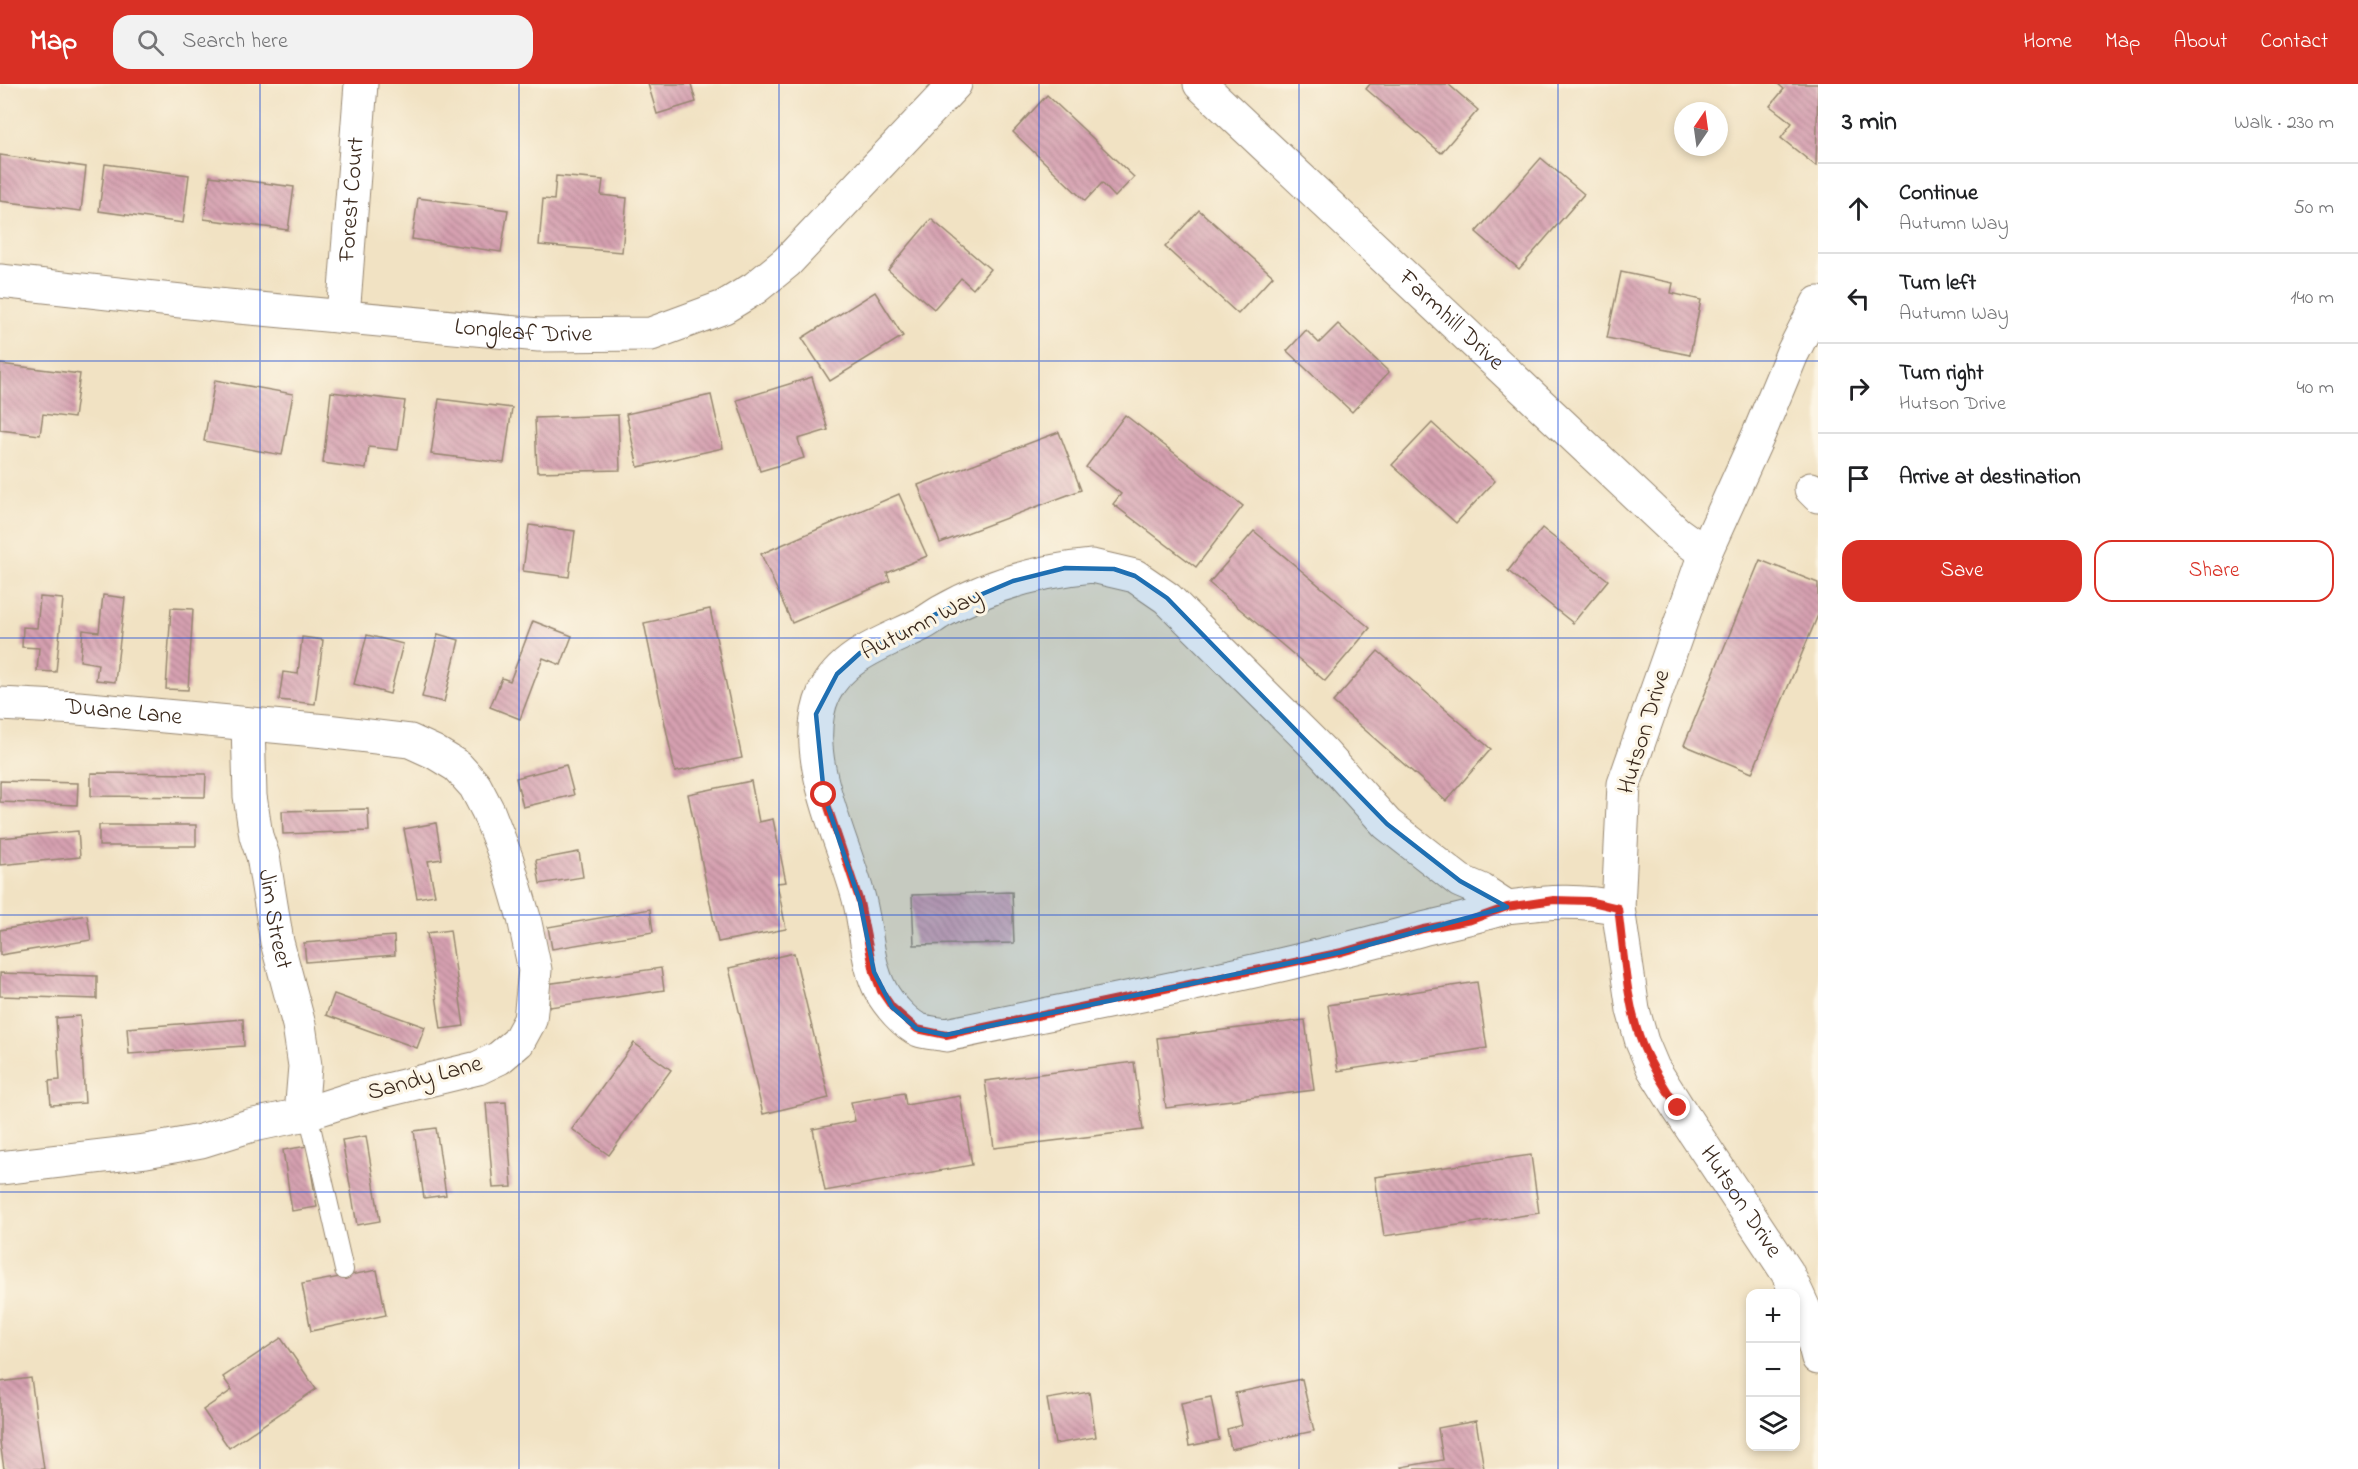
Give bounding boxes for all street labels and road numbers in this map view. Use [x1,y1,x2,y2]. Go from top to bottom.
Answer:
street label: Forest Court [330,136,374,264]
street label: Farmhill Drive [1389,261,1512,379]
street label: Longleaf Drive [453,310,593,353]
street label: Autumn Way [855,580,989,671]
street label: Hutson Drive [1610,665,1681,798]
street label: Duane Lane [63,690,184,735]
street label: Jim Street [248,867,301,973]
street label: Sandy Lane [364,1047,487,1112]
street label: Hutson Drive [1690,1139,1791,1265]

